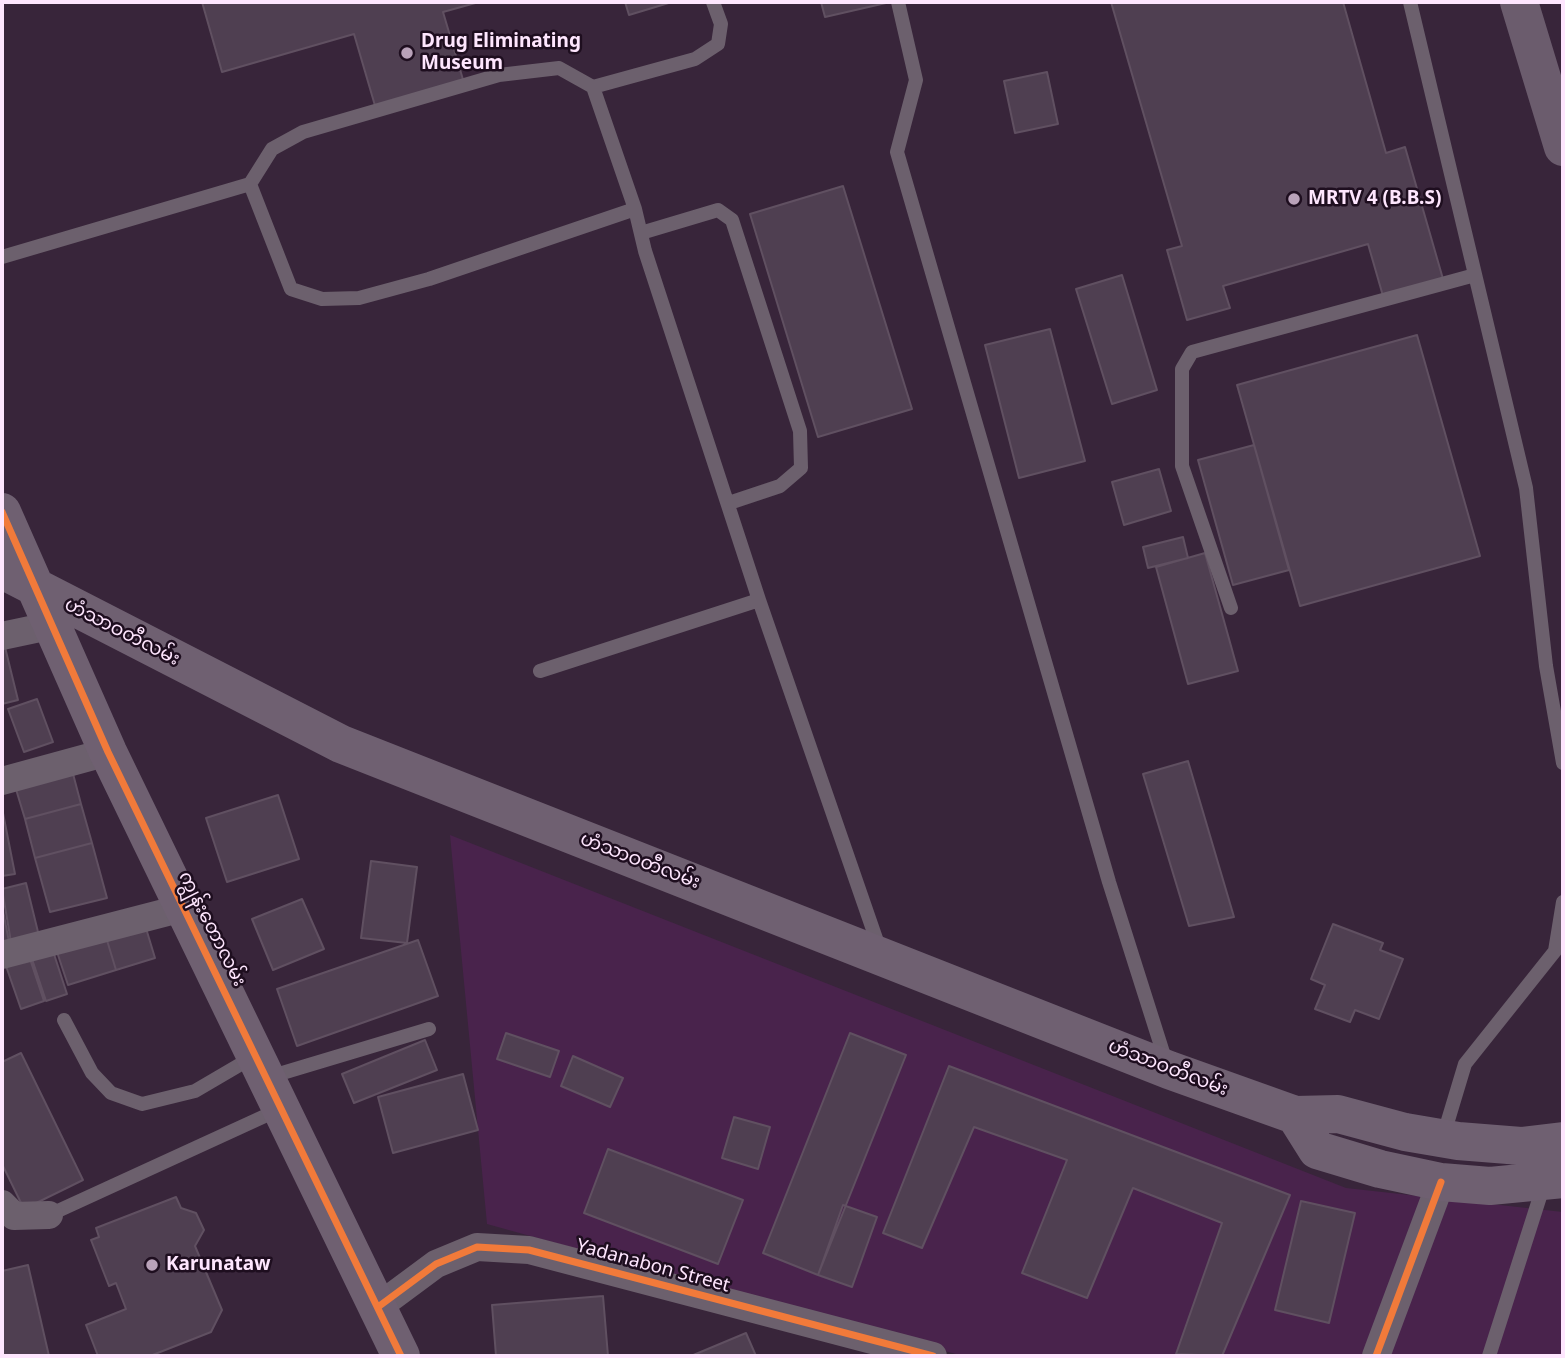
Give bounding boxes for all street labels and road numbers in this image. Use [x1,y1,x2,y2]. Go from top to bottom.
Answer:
street label: ဟံသာဝတီလမ်း [61,593,183,671]
street label: ဟံသာဝတီလမ်း [577,828,703,894]
street label: ကျွန်းတောလမ်း [173,868,251,990]
street label: ဟံသာဝတီလမ်း [1105,1035,1231,1101]
street label: Yadanabon Street [574,1235,732,1297]

